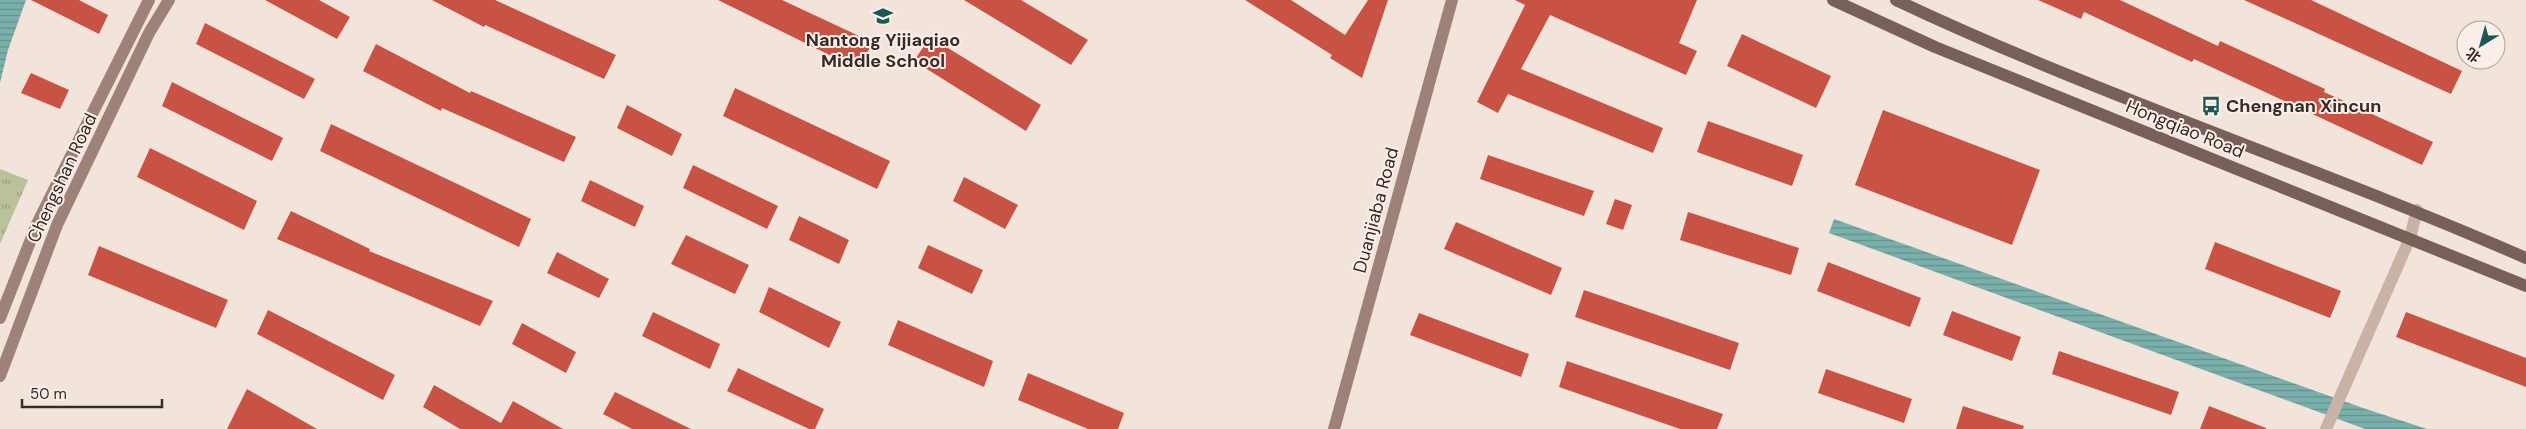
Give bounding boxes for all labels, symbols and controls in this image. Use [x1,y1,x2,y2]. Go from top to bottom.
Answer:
school or university icon: Nantong Yijiaqiao Middle School [872,5,894,27]
north arrow [2456,20,2506,70]
place label: Nantong Yijiaqiao Middle School [806,28,960,73]
text: 北 [2462,44,2484,67]
street label: Hongqiao Road [2122,94,2248,164]
place label: Chengnan Xincun [2226,94,2381,118]
bus stop icon: Chengnan Xincun [2200,95,2222,117]
street label: Chengshan Road [22,109,102,247]
street label: Duanjiaba Road [1348,145,1404,275]
scale bar [22,376,162,408]
text: 50 m [30,384,67,404]

